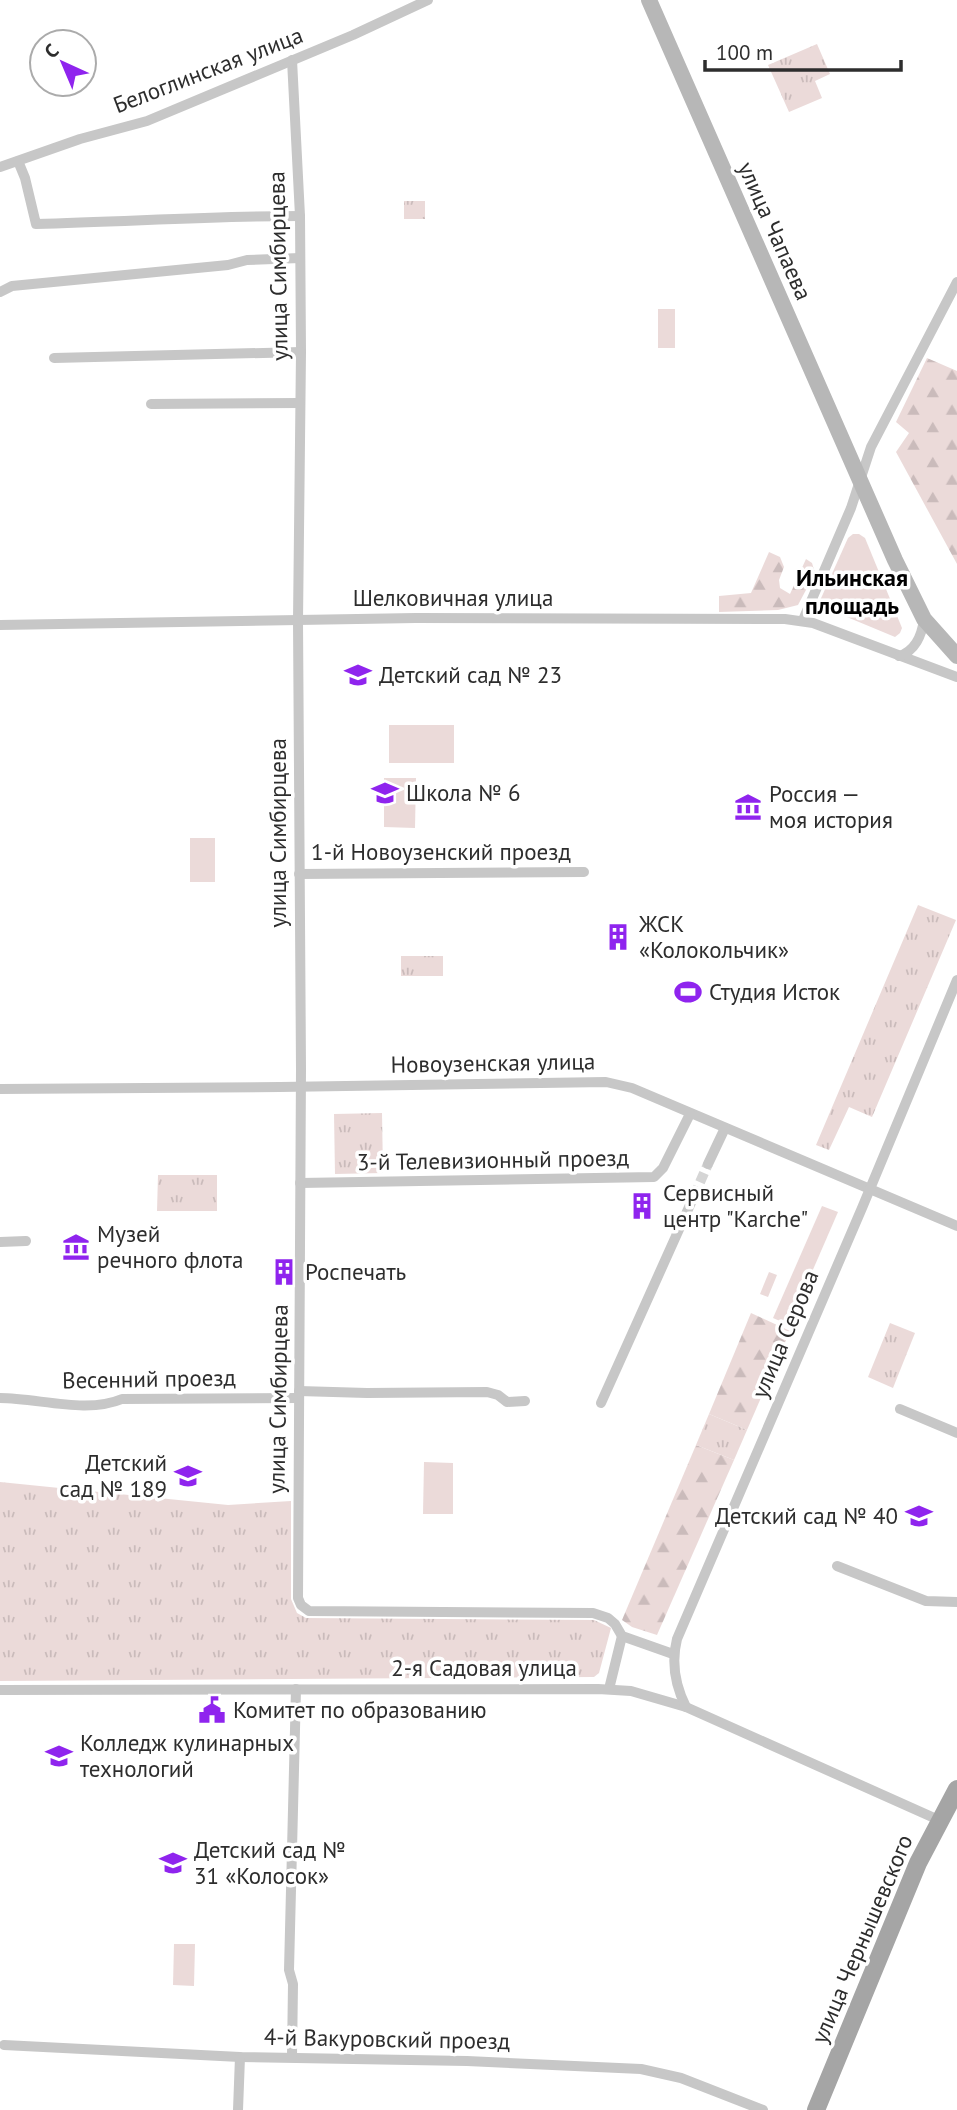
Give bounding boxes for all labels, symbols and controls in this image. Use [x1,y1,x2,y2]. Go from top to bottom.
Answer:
street label: Белоглинская улица [109,20,307,119]
north arrow [28,28,98,98]
scale bar [705,28,901,72]
text: С [39,38,64,63]
text: 100 m [716,39,773,66]
street label: улица Чапаева [732,157,819,304]
street label: улица Симбирцева [261,171,294,361]
district label: Ильинская площадь [796,562,908,621]
street label: Шелковичная улица [353,583,553,612]
school or university icon: Детский сад № 23 [343,660,373,690]
place label: Детский сад № 23 [379,660,562,689]
street label: улица Симбирцева [263,738,292,928]
school or university icon: Школа № 6 [370,778,400,808]
place label: Школа № 6 [406,778,520,807]
place label: Россия — моя история [769,779,893,834]
museum icon: Россия — моя история [733,792,763,822]
street label: 1-й Новоузенский проезд [311,837,571,866]
place label: ЖСК «Колокольчик» [638,909,789,964]
building icon: ЖСК «Колокольчик» [603,922,633,952]
sports icon: Студия Исток [673,977,703,1007]
place label: Студия Исток [709,977,840,1006]
street label: Новоузенская улица [390,1046,596,1079]
street label: 3-й Телевизионный проезд [357,1143,629,1176]
place label: Сервисный центр "Karche" [663,1178,808,1233]
building icon: Сервисный центр "Karche" [627,1191,657,1221]
place label: Музей речного флота [97,1219,243,1274]
museum icon: Музей речного флота [61,1232,91,1262]
building icon: Роспечать [269,1257,299,1287]
place label: Роспечать [305,1257,406,1286]
street label: улица Серова [745,1265,825,1402]
street label: улица Симбирцева [261,1304,294,1494]
street label: Весенний проезд [62,1362,236,1395]
place label: Детский сад № 189 [59,1448,167,1503]
school or university icon: Детский сад № 189 [173,1461,203,1491]
place label: Детский сад № 40 [715,1501,898,1530]
school or university icon: Детский сад № 40 [904,1501,934,1531]
street label: 2-я Садовая улица [391,1653,577,1682]
public building icon: Комитет по образованию [197,1695,227,1725]
place label: Комитет по образованию [233,1695,486,1724]
place label: Колледж кулинарных технологий [80,1728,294,1783]
school or university icon: Колледж кулинарных технологий [44,1741,74,1771]
street label: улица Чернышевского [804,1830,919,2048]
place label: Детский сад № 31 «Колосок» [194,1835,346,1890]
school or university icon: Детский сад № 31 «Колосок» [158,1848,188,1878]
street label: 4-й Вакуровский проезд [264,2022,510,2055]

